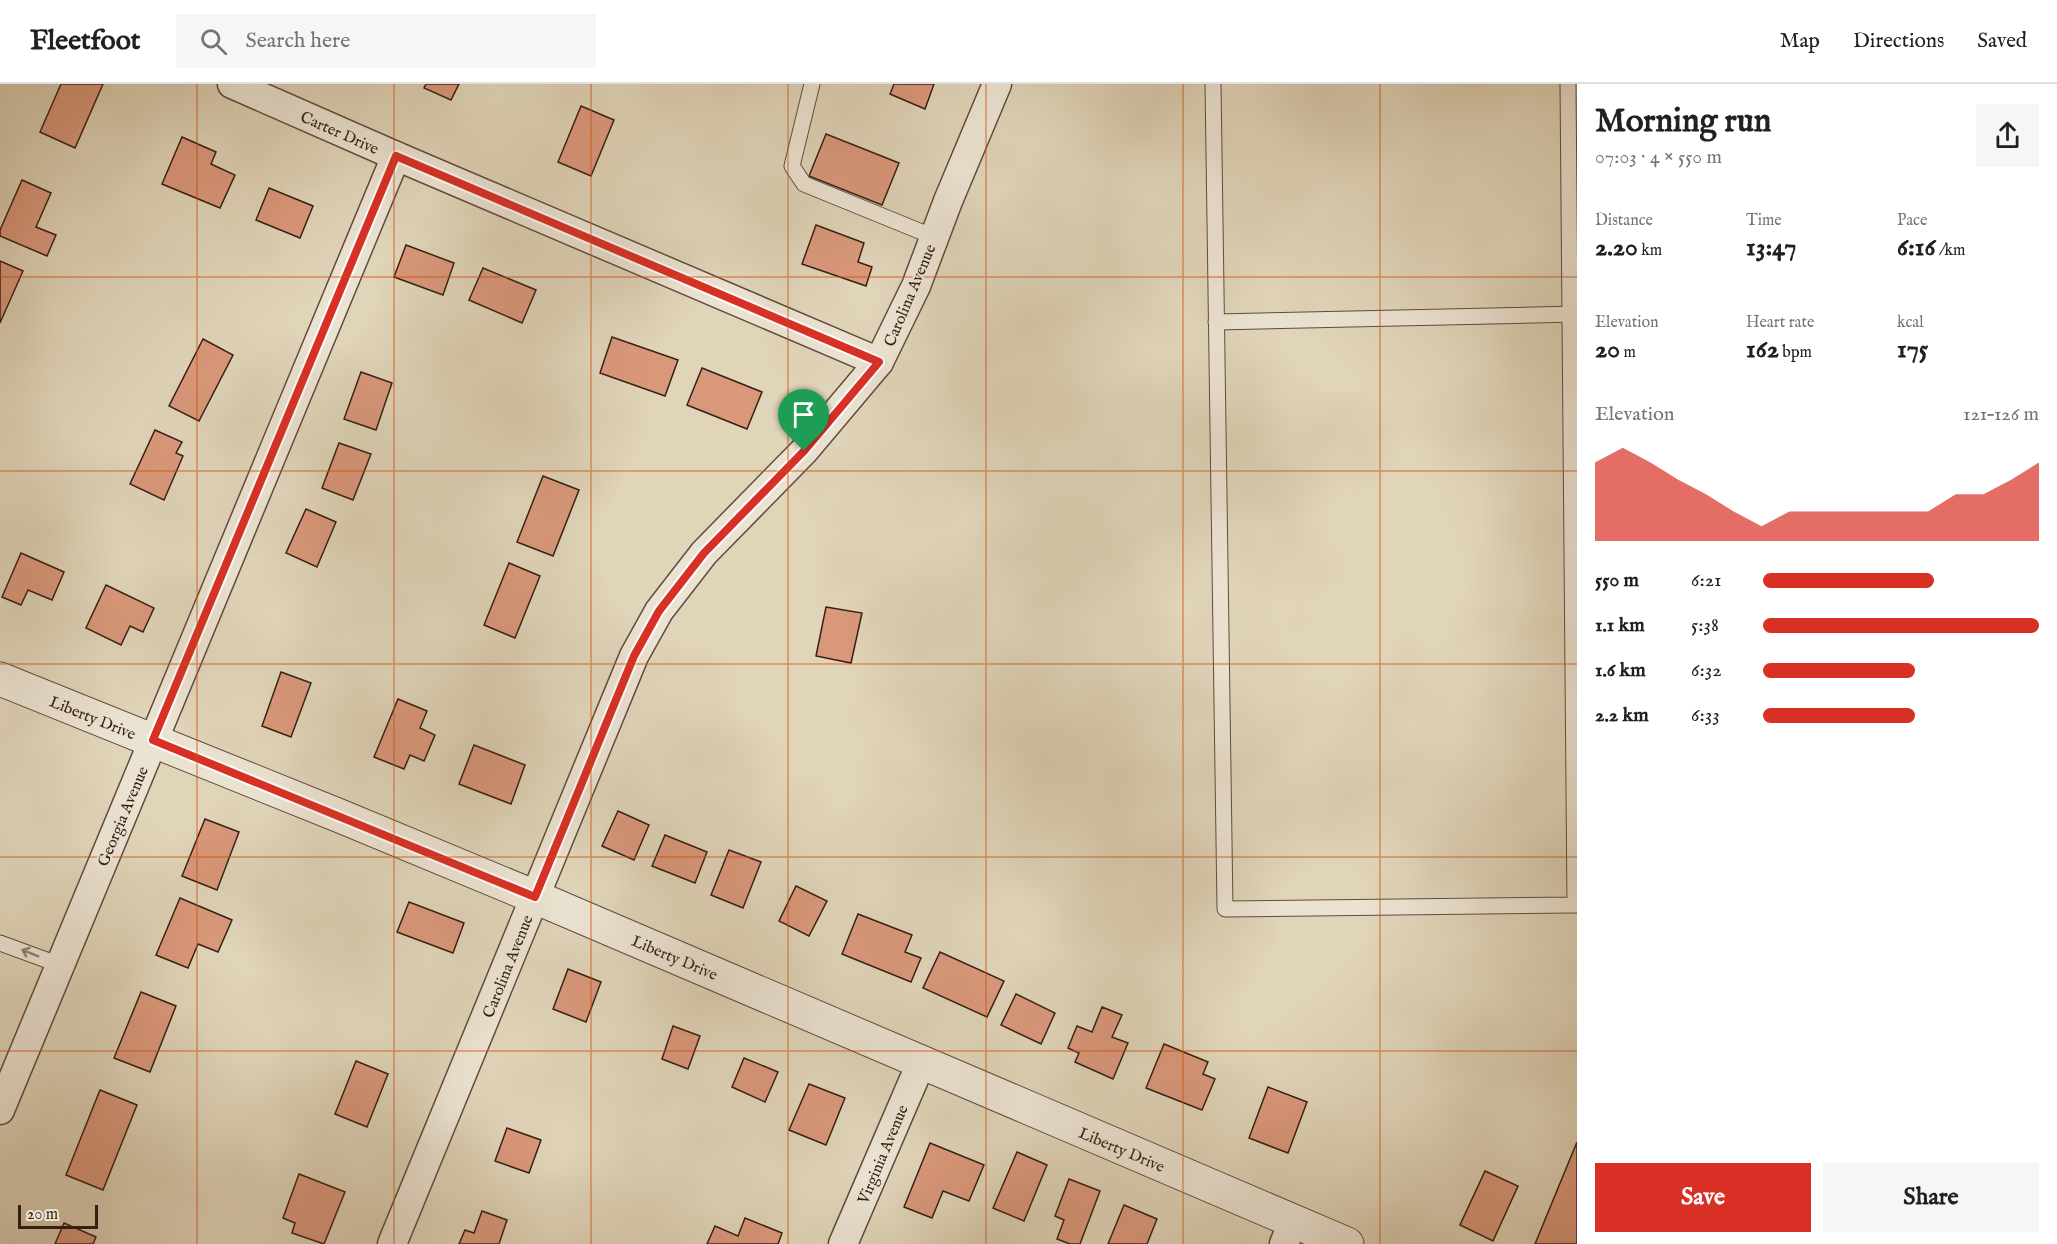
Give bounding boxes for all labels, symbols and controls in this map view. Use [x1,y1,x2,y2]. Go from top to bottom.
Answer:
search box [176,14,596,68]
text: Fleetfoot [30,24,140,59]
icon: search [197,25,230,58]
text: Search here [245,27,350,55]
text: Map [1780,28,1820,55]
text: Directions [1853,28,1944,55]
text: Saved [1977,28,2027,55]
text: Morning run [1595,101,1771,143]
button: share [1976,104,2039,167]
street label: Carter Drive [297,108,381,160]
text: 07:03 · 4 × 550 m [1595,145,1722,170]
text: Distance [1595,211,1653,231]
text: Time [1746,211,1782,231]
text: Pace [1897,211,1927,231]
text: 2.20 [1595,231,1638,264]
text: 13:47 [1746,231,1796,264]
text: 6:16 [1897,231,1935,264]
text: km [1638,241,1662,261]
text: /km [1935,241,1965,261]
street label: Carolina Avenue [880,242,941,350]
text: Elevation [1595,313,1658,333]
text: Heart rate [1746,313,1814,333]
text: kcal [1897,313,1924,333]
text: 20 [1595,333,1620,366]
text: 162 [1746,333,1779,366]
text: 175 [1897,333,1928,366]
text: m [1620,343,1636,363]
text: bpm [1779,343,1812,363]
pin [778,389,829,451]
icon: arrive [787,398,820,431]
text: Elevation [1595,402,1674,427]
text: 121–126 m [1963,402,2039,427]
text: 550 m [1595,568,1639,593]
text: 6:21 [1691,568,1722,593]
text: 1.1 km [1595,613,1645,638]
text: 5:38 [1691,613,1719,638]
text: 1.6 km [1595,658,1646,683]
text: 6:32 [1691,658,1722,683]
street label: Liberty Drive [46,692,138,745]
text: 2.2 km [1595,703,1649,728]
text: 6:33 [1691,703,1720,728]
street label: Georgia Avenue [94,764,154,870]
street label: Carolina Avenue [479,912,539,1021]
street label: Liberty Drive [628,932,720,986]
one-way arrow [21,947,40,958]
street label: Virginia Avenue [854,1102,914,1208]
street label: Liberty Drive [1075,1124,1167,1178]
button: Save [1595,1163,1811,1232]
button: Share [1823,1163,2039,1232]
scale bar [18,1202,98,1230]
text: 20 m [27,1205,58,1225]

